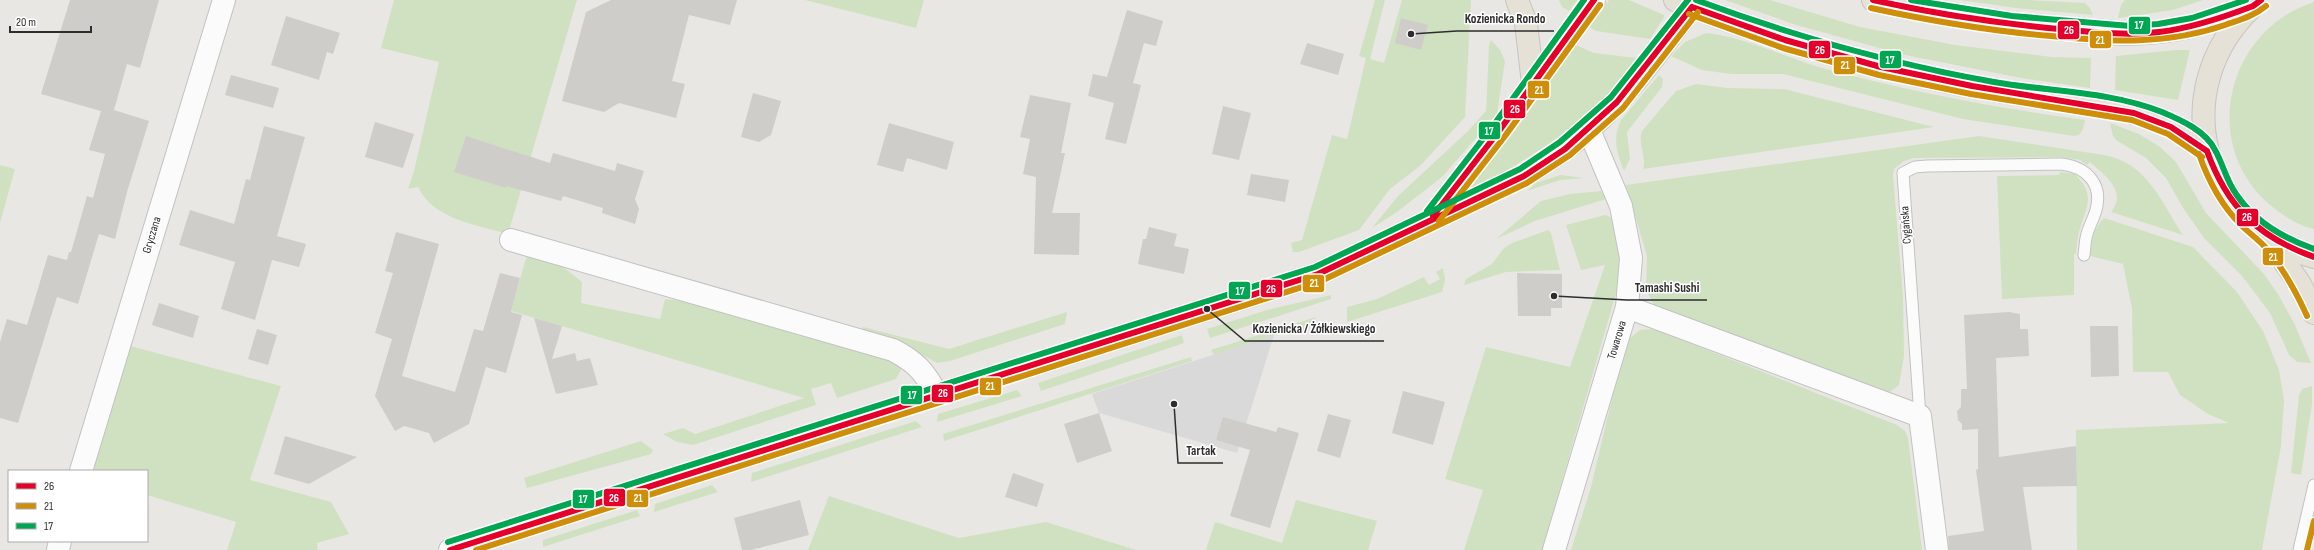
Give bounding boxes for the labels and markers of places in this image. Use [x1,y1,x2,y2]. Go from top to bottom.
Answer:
callout: Kozienicka Rondo [1457,6,1554,31]
callout: Tamashi Sushi [1627,275,1707,300]
callout: Kozienicka / Żółkiewskiego [1245,316,1384,341]
callout: Tartak [1178,438,1223,463]

